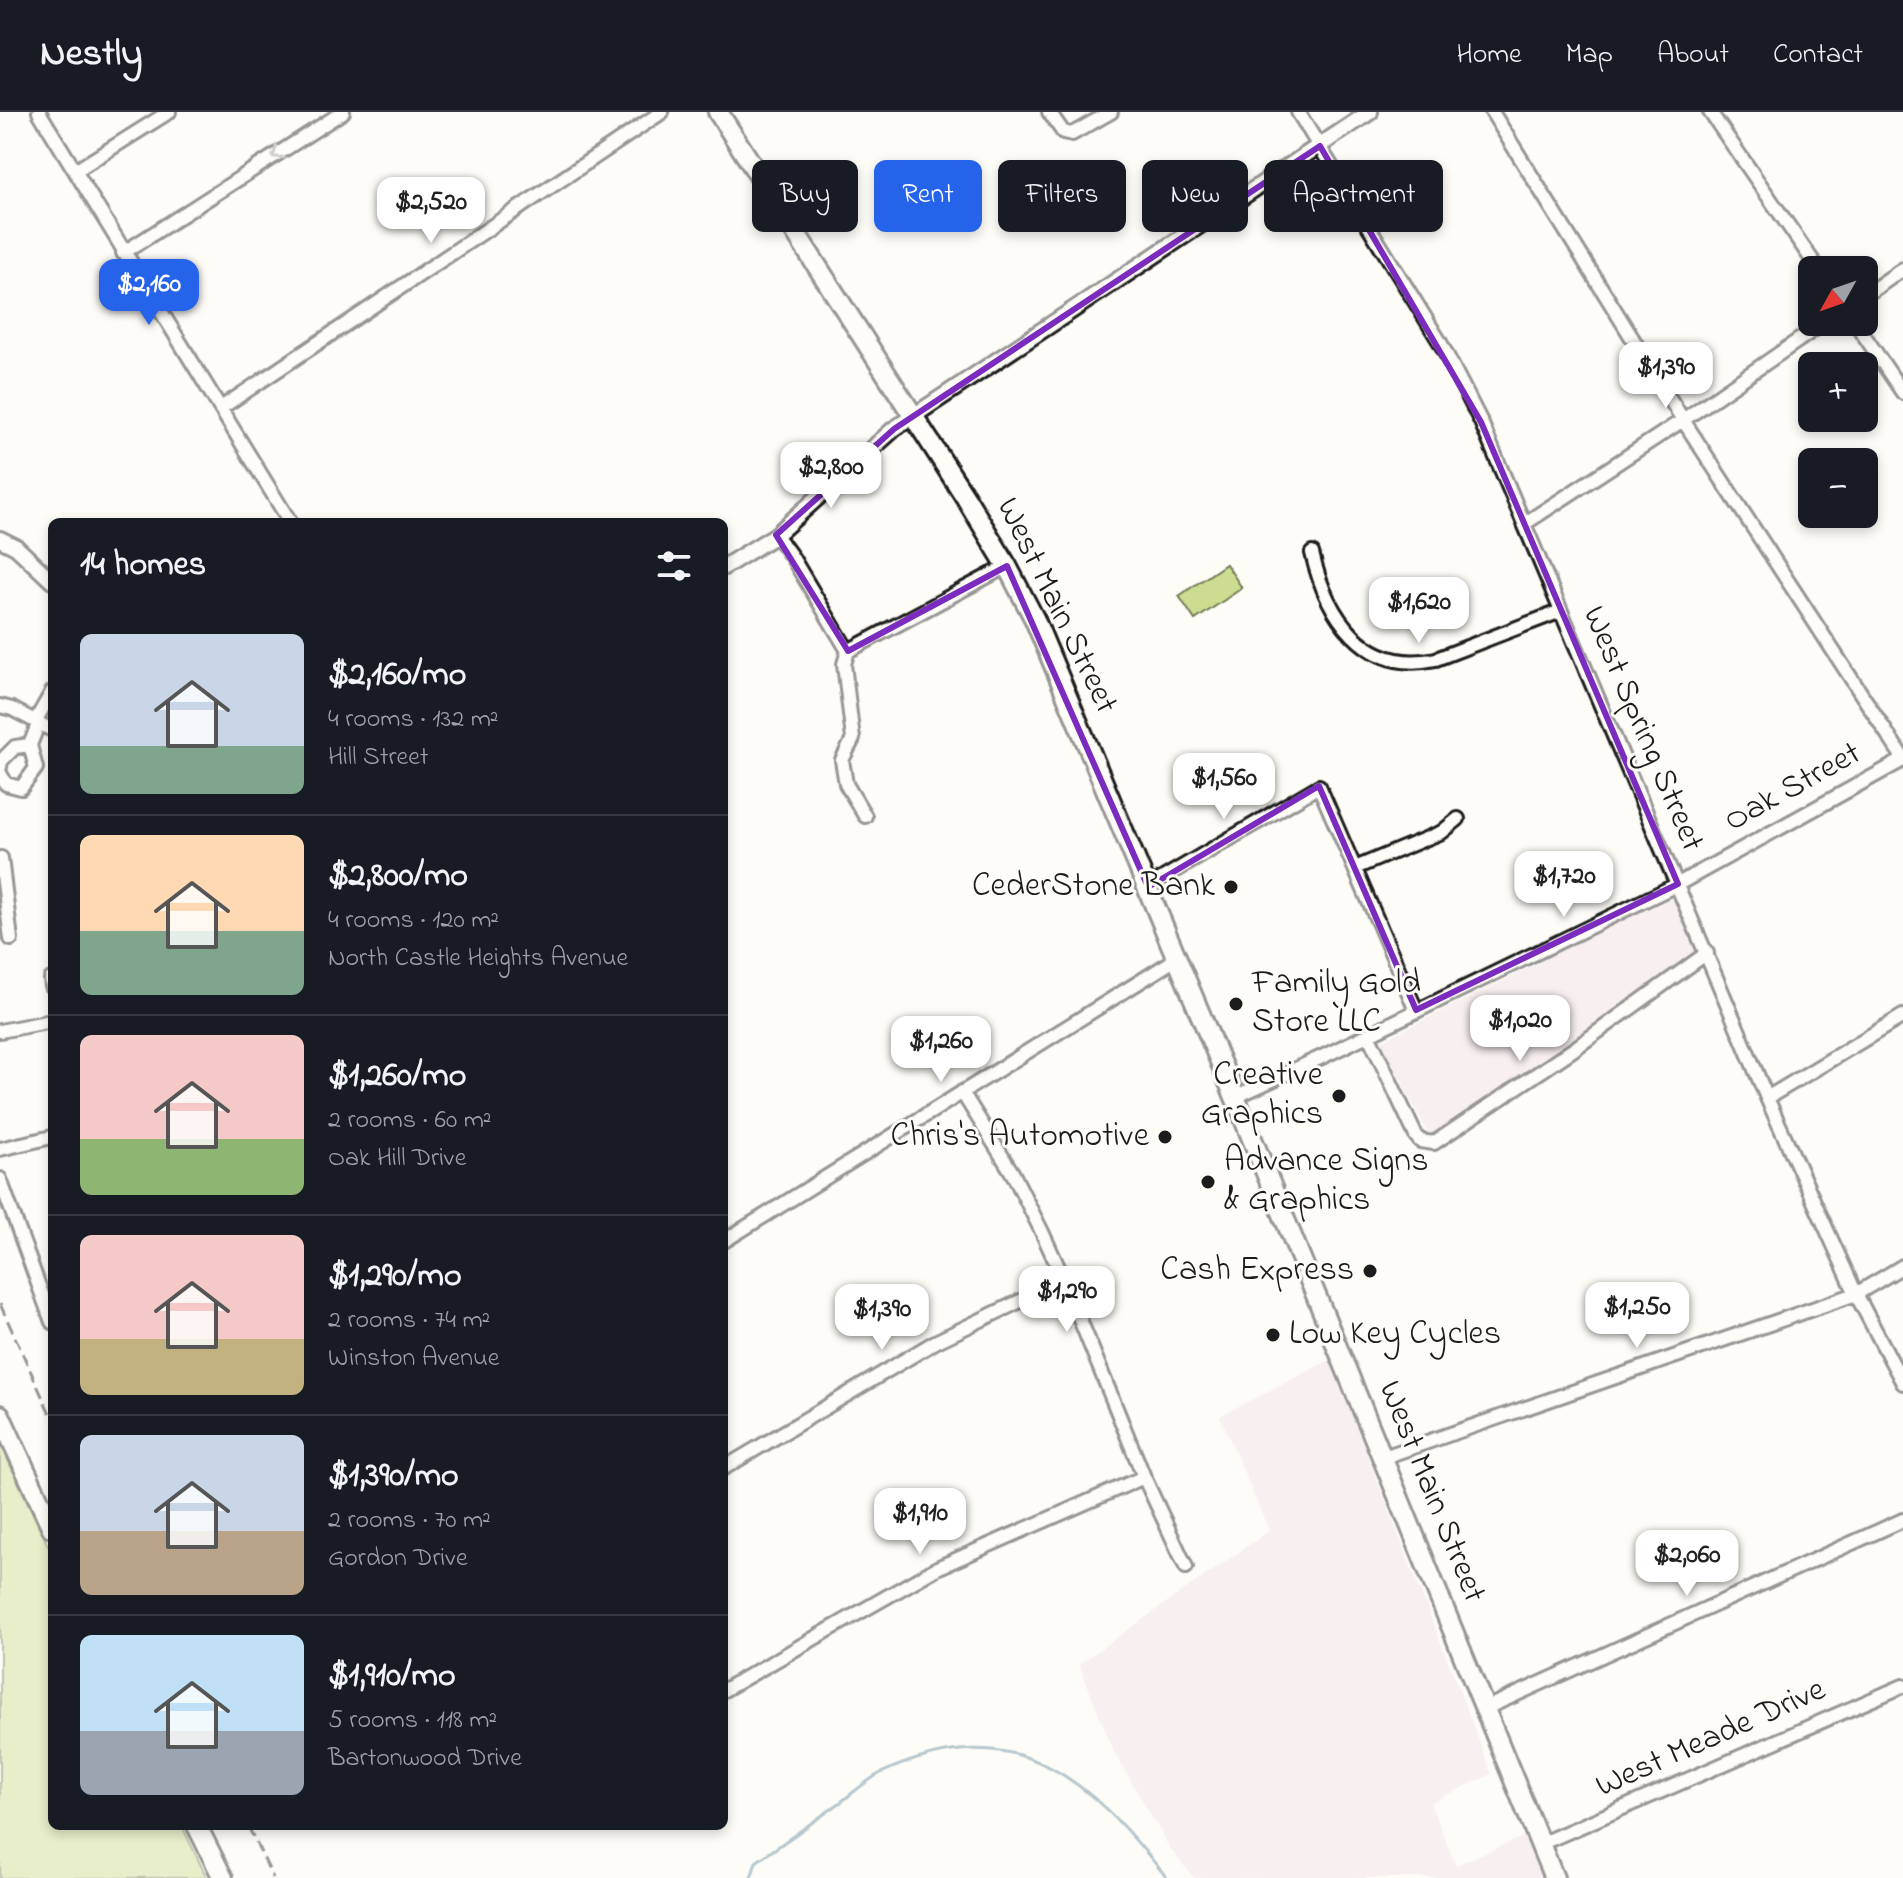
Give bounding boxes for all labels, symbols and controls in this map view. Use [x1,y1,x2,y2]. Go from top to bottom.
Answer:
text: Nestly [40,27,142,83]
text: Home [1456,35,1522,76]
text: Map [1566,35,1613,76]
text: About [1657,35,1729,76]
text: Contact [1773,35,1863,76]
one-way arrow [271,145,286,160]
chip: Buy [752,160,858,232]
chip: Rent [874,160,982,232]
chip: Filters [998,160,1126,232]
chip: New [1142,160,1248,232]
chip: Apartment [1264,160,1443,232]
pin: $2,520 [366,177,496,245]
text: $2,520 [395,184,467,222]
north arrow [1798,256,1878,336]
map controls [1798,256,1878,528]
pin: $2,160 [84,259,214,327]
text: $2,160 [117,266,181,304]
pin: $1,390 [1601,342,1731,410]
text: $1,390 [1637,349,1695,387]
button: + [1798,352,1878,432]
pin: $2,800 [766,442,896,510]
button: − [1798,448,1878,528]
text: $2,800 [798,449,864,487]
street label: West Main Street [982,489,1130,723]
text: 14 homes [80,541,206,591]
icon: filters [652,544,696,588]
pin: $1,620 [1354,577,1484,645]
text: $1,620 [1387,584,1451,622]
street label: West Spring Street [1568,599,1716,859]
text: $2,160/mo [328,651,466,701]
icon: home [144,666,240,762]
text: 4 rooms · 132 m² [328,701,499,739]
street label: Oak Street [1715,730,1871,846]
text: Hill Street [328,739,429,777]
pin: $1,560 [1159,753,1289,821]
text: $1,560 [1191,760,1257,798]
pin: $1,720 [1499,851,1629,919]
text: $2,800/mo [328,852,468,902]
text: $1,720 [1532,858,1596,896]
place label: CederStone Bank [972,862,1215,912]
icon: home [144,867,240,963]
marker: CederStone Bank [1222,878,1240,896]
text: 4 rooms · 120 m² [328,902,499,940]
text: North Castle Heights Avenue [328,940,628,978]
place label: Family Gold Store LLC [1251,959,1421,1048]
marker: Family Gold Store LLC [1227,995,1245,1013]
pin: $1,020 [1455,995,1585,1063]
text: $1,020 [1488,1002,1552,1040]
pin: $1,260 [876,1016,1006,1084]
text: $1,260 [909,1023,973,1061]
place label: Creative Graphics [1201,1051,1324,1140]
text: $1,260/mo [328,1052,466,1102]
icon: home [144,1067,240,1163]
marker: Creative Graphics [1330,1087,1348,1105]
text: 2 rooms · 60 m² [328,1102,492,1140]
place label: Chris's Automotive [890,1112,1150,1162]
marker: Chris's Automotive [1156,1128,1174,1146]
place label: Advance Signs & Graphics [1224,1137,1428,1226]
text: Oak Hill Drive [328,1140,466,1178]
marker: Advance Signs & Graphics [1199,1173,1217,1191]
place label: Cash Express [1160,1246,1354,1296]
text: $1,290/mo [328,1252,462,1302]
marker: Cash Express [1361,1262,1379,1280]
pin: $1,290 [1002,1266,1132,1334]
icon: home [144,1267,240,1363]
text: $1,290 [1037,1273,1097,1311]
pin: $1,250 [1572,1282,1702,1350]
pin: $1,390 [817,1284,947,1352]
text: $1,250 [1603,1289,1671,1327]
text: $1,390 [853,1291,911,1329]
text: 2 rooms · 74 m² [328,1302,490,1340]
place label: Low Key Cycles [1289,1310,1501,1360]
marker: Low Key Cycles [1264,1326,1282,1344]
text: Winston Avenue [328,1340,500,1378]
street label: West Main Street [1364,1374,1498,1610]
text: $1,390/mo [328,1452,459,1502]
icon: home [144,1467,240,1563]
pin: $1,910 [855,1488,985,1556]
text: $1,910 [892,1495,948,1533]
text: 2 rooms · 70 m² [328,1502,491,1540]
pin: $2,060 [1622,1530,1752,1598]
text: $2,060 [1653,1537,1721,1575]
text: Gordon Drive [328,1540,468,1578]
text: $1,910/mo [328,1652,456,1702]
street label: West Meade Drive [1588,1666,1835,1812]
icon: home [144,1667,240,1763]
text: 5 rooms · 118 m² [328,1702,497,1740]
text: Bartonwood Drive [328,1740,522,1778]

